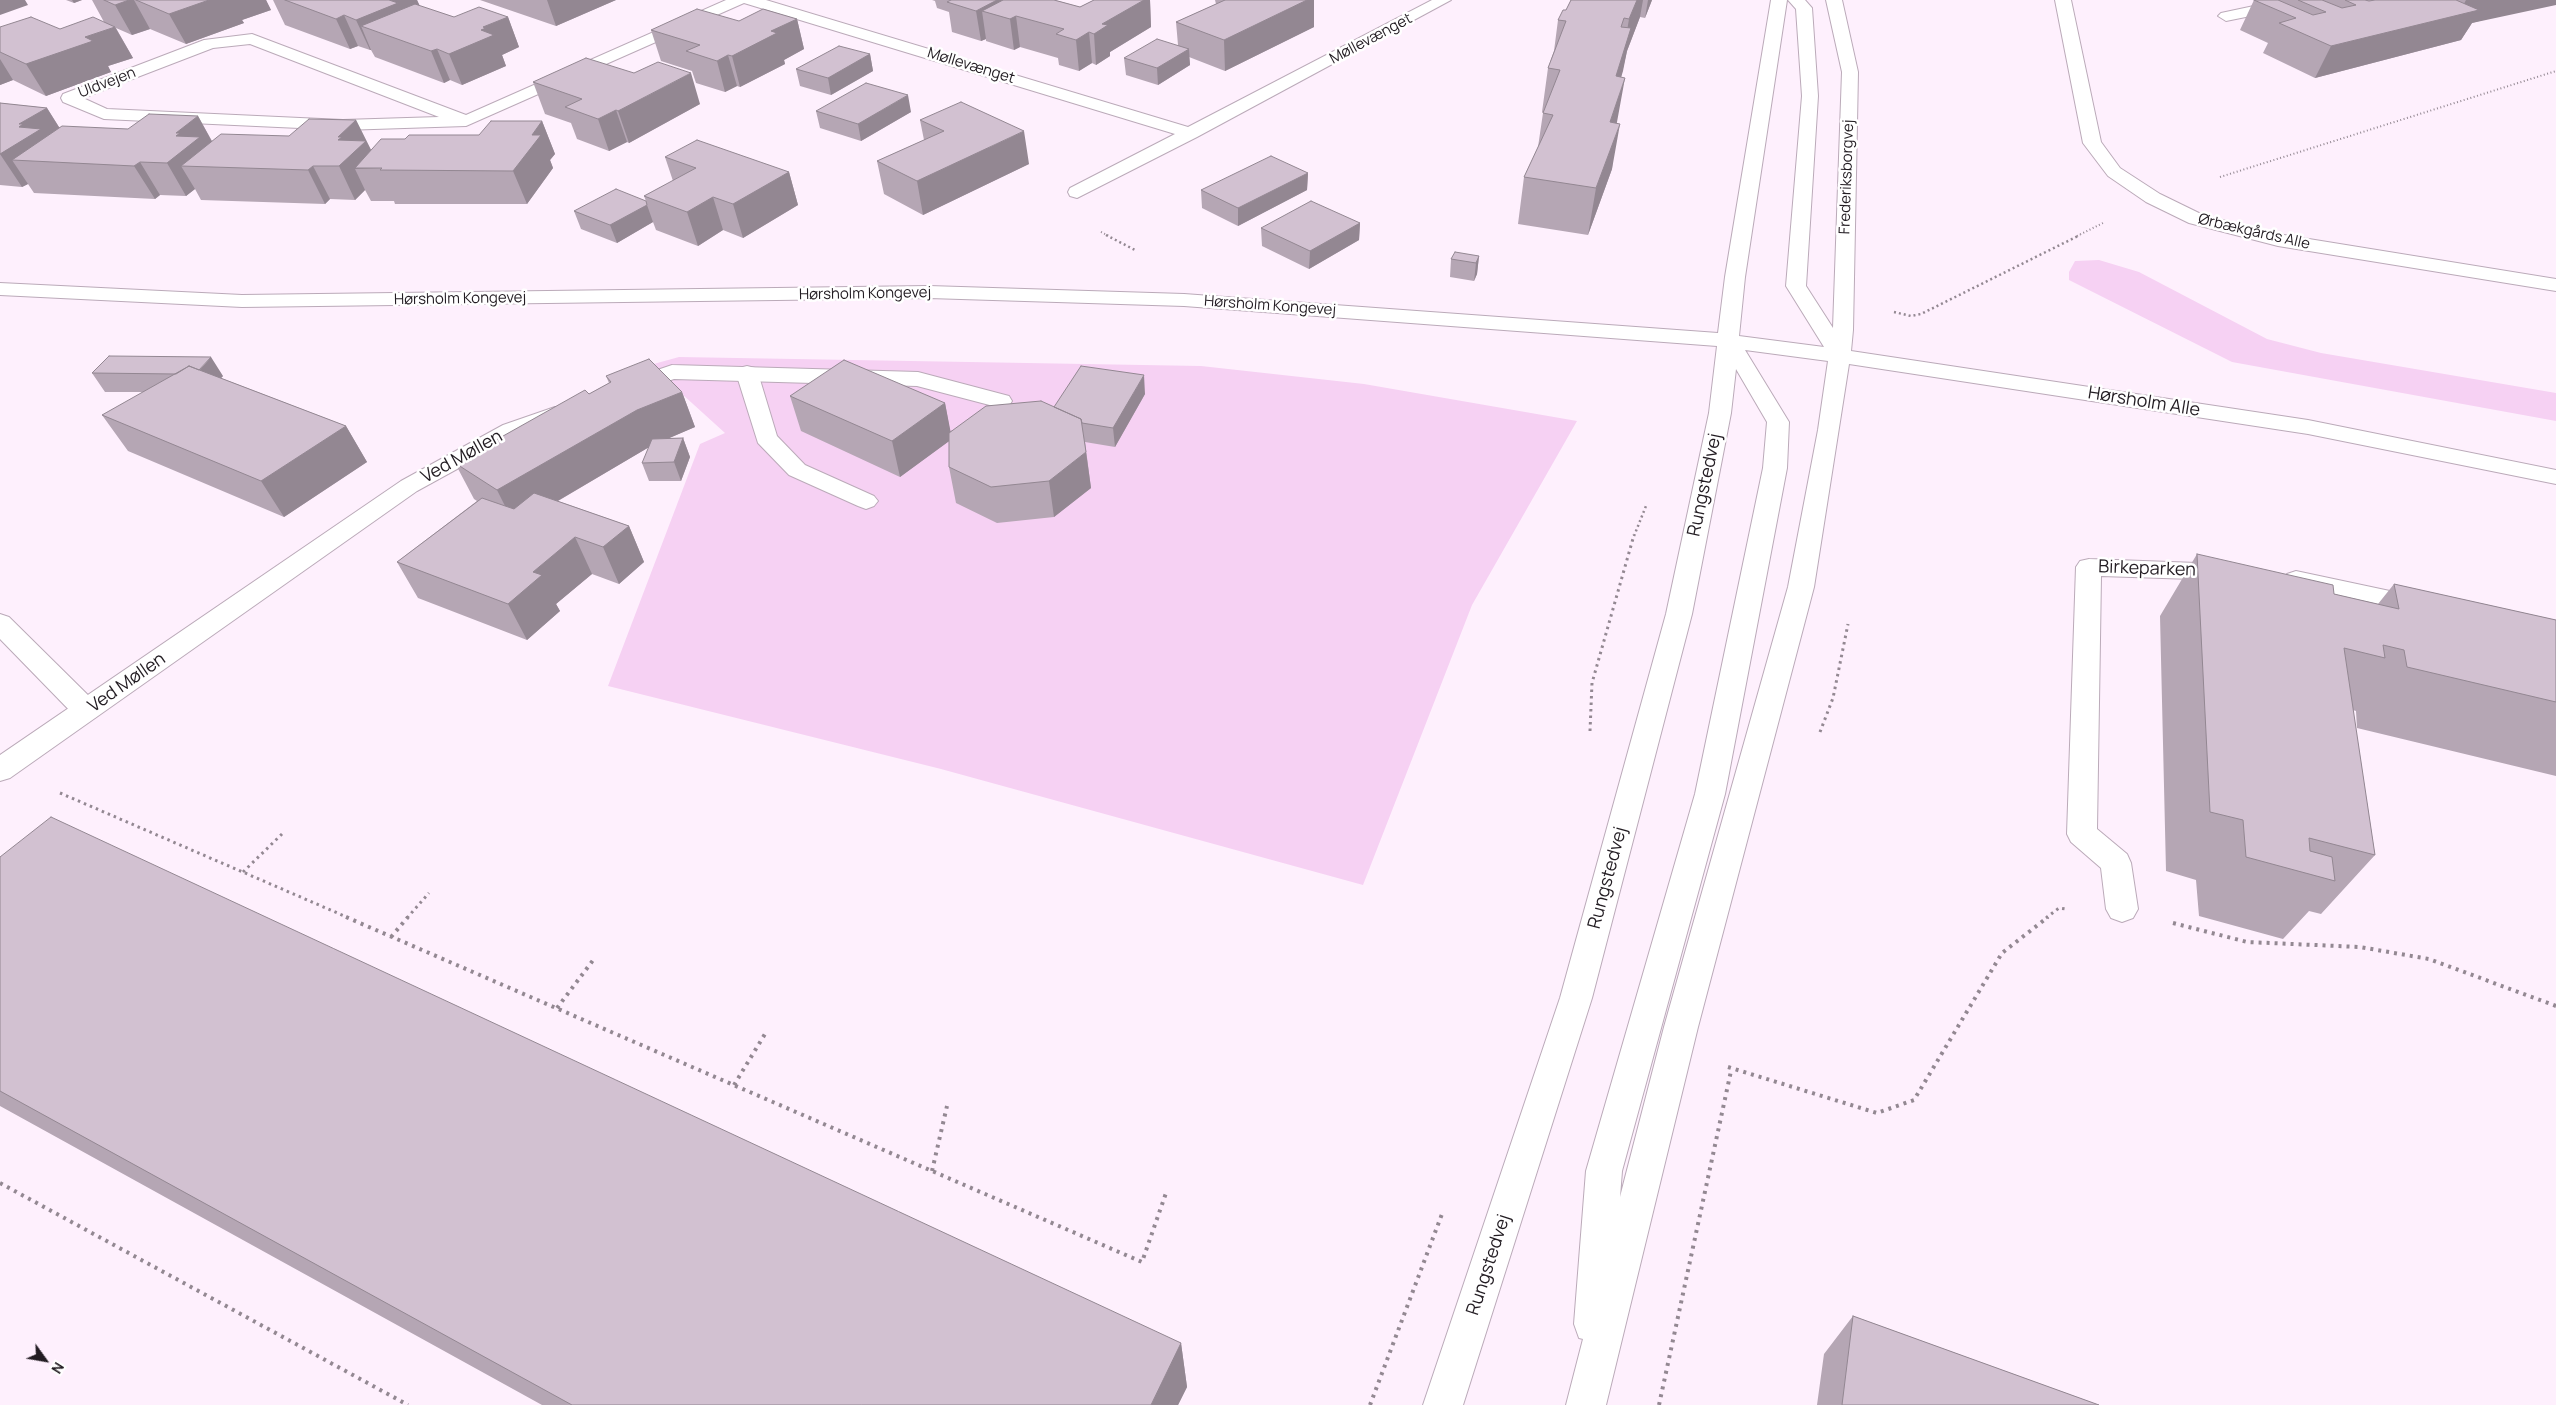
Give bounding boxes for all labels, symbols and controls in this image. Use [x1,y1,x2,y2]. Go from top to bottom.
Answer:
street label: Møllevænget [1327,10,1415,68]
street label: Møllevænget [925,44,1017,88]
street label: Uldvejen [76,64,138,102]
street label: Frederiksborgvej [1836,119,1858,235]
street label: Ørbækgårds Alle [2196,210,2312,254]
street label: Hørsholm Kongevej [799,284,931,304]
street label: Hørsholm Kongevej [394,289,526,309]
street label: Hørsholm Kongevej [1203,292,1337,320]
street label: Hørsholm Alle [2086,382,2202,422]
street label: Ved Møllen [418,426,506,488]
street label: Rungstedvej [1684,432,1726,538]
street label: Birkeparken [2098,557,2196,581]
street label: Ved Møllen [84,648,170,718]
street label: Rungstedvej [1584,825,1632,931]
street label: Rungstedvej [1463,1212,1515,1318]
north arrow [20,1335,70,1385]
text: N [47,1359,69,1378]

